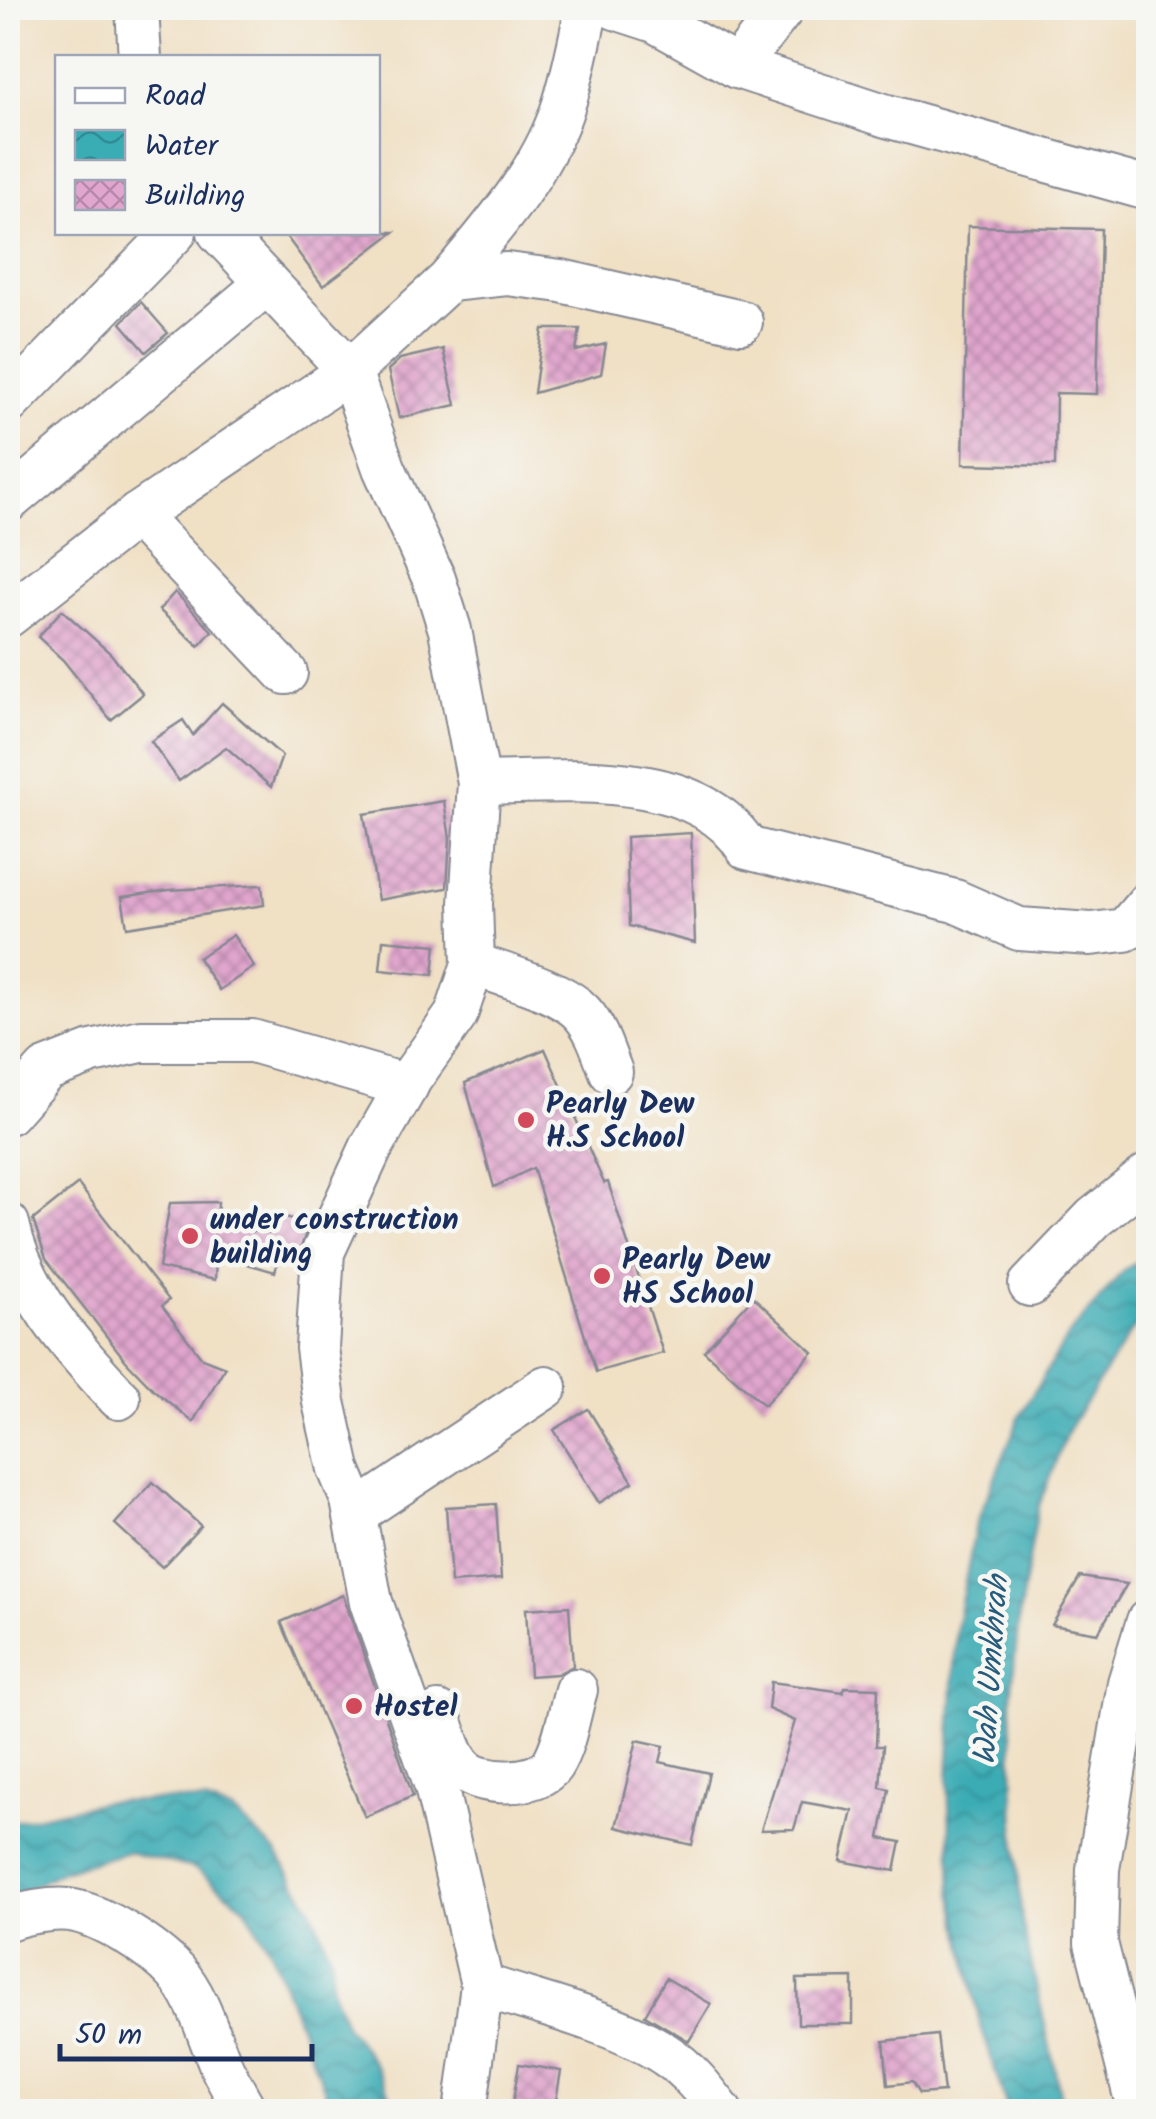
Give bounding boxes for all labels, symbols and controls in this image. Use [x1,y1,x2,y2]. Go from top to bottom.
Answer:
legend [55,55,380,235]
text: Road [145,73,206,121]
text: Water [145,123,220,171]
text: Building [145,173,245,221]
place label: Pearly Dew H.S School [546,1081,695,1163]
marker: Pearly Dew H.S School [515,1109,537,1131]
place label: under construction building [210,1197,459,1279]
marker: under construction building [179,1225,201,1247]
place label: Pearly Dew HS School [622,1237,771,1319]
marker: Pearly Dew HS School [591,1265,613,1287]
water label: Wah Umkhrah [960,1571,1025,1766]
place label: Hostel [374,1684,457,1732]
marker: Hostel [343,1695,365,1717]
scale bar [60,1999,312,2061]
text: 50 m [75,2012,142,2060]

